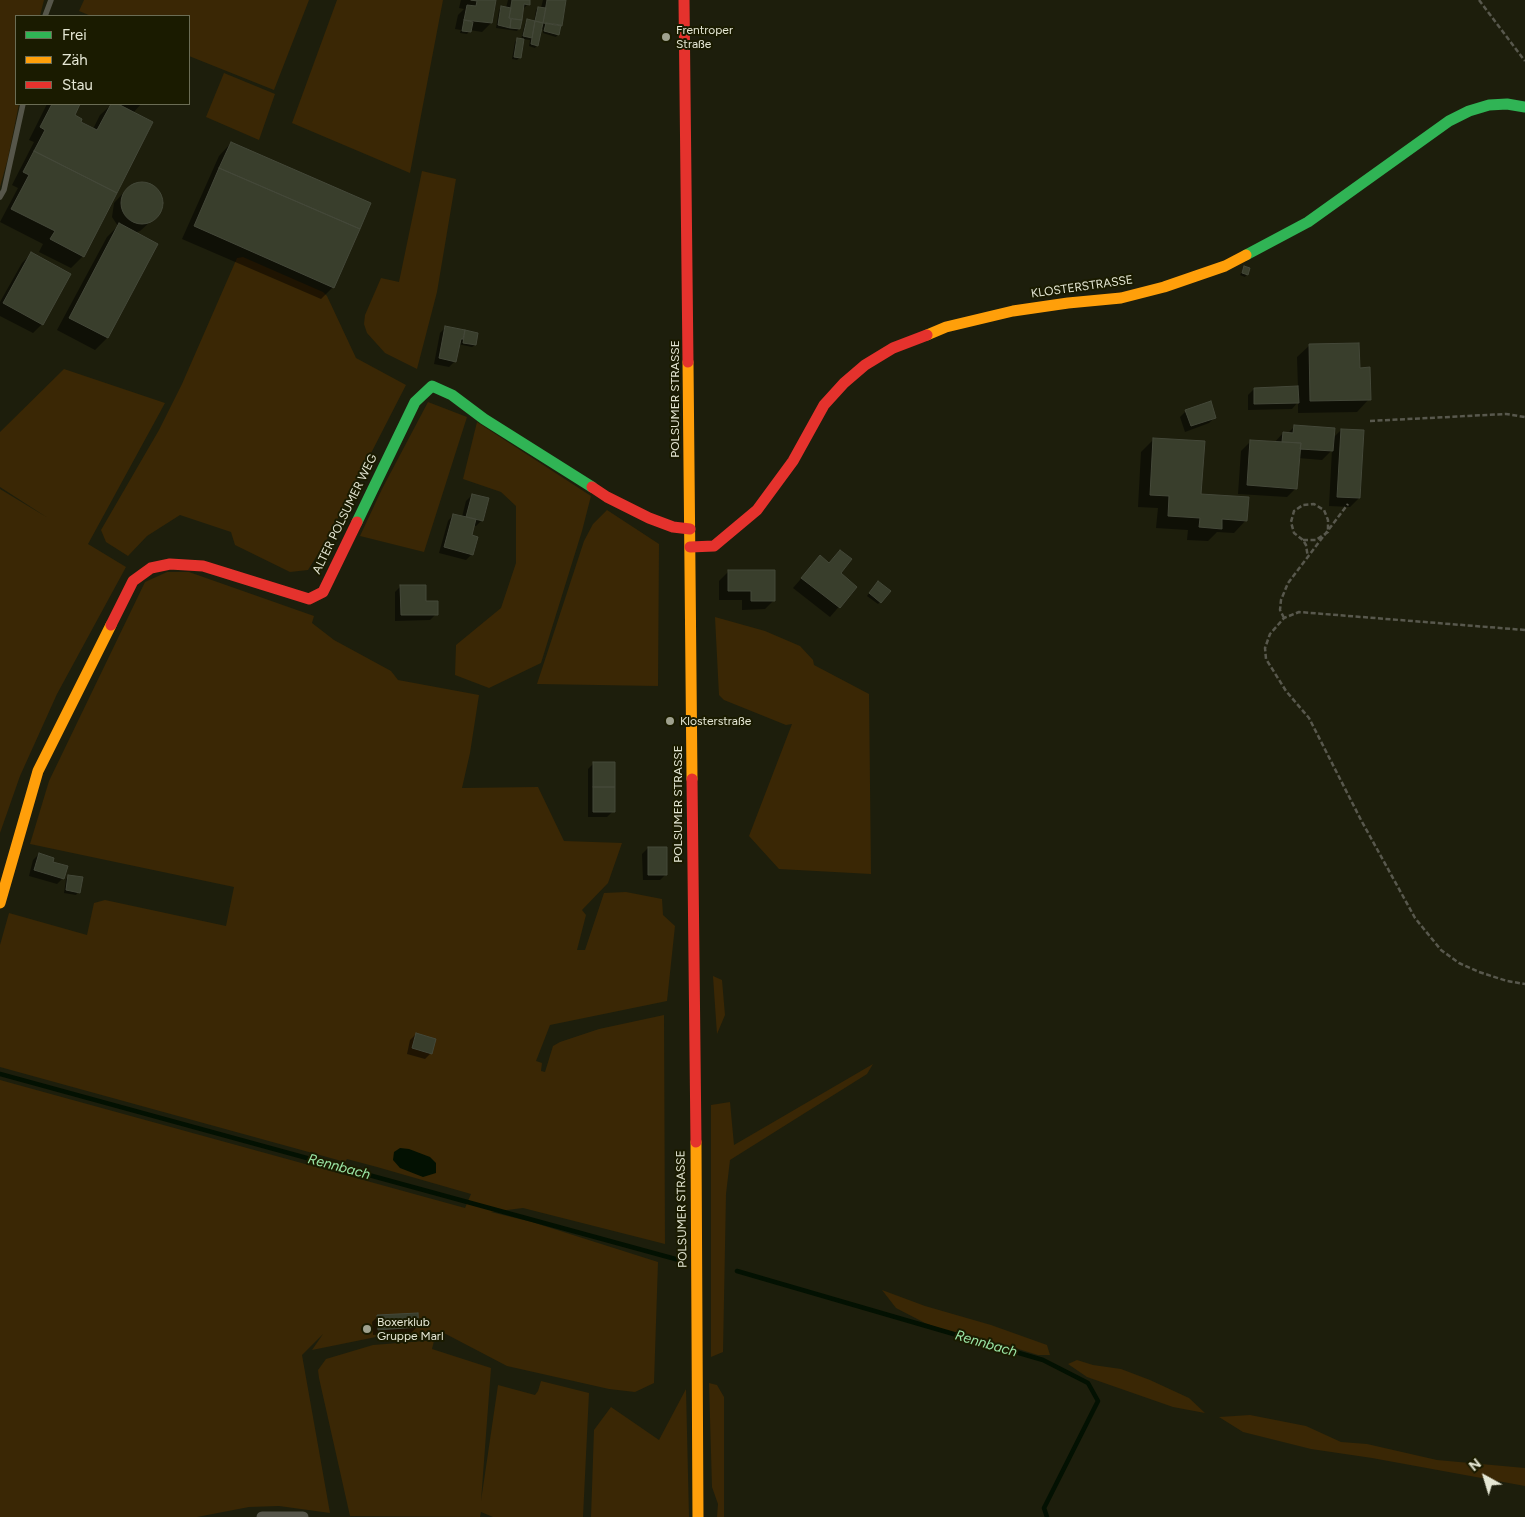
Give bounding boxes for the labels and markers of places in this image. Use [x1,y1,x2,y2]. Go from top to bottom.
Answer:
place label: Frentroper Straße [676,23,733,51]
marker: Frentroper Straße [660,31,672,43]
place label: Klosterstraße [680,714,751,728]
marker: Klosterstraße [664,715,676,727]
place label: Boxerklub Gruppe Marl [377,1315,444,1343]
marker: Boxerklub Gruppe Marl [361,1323,373,1335]

